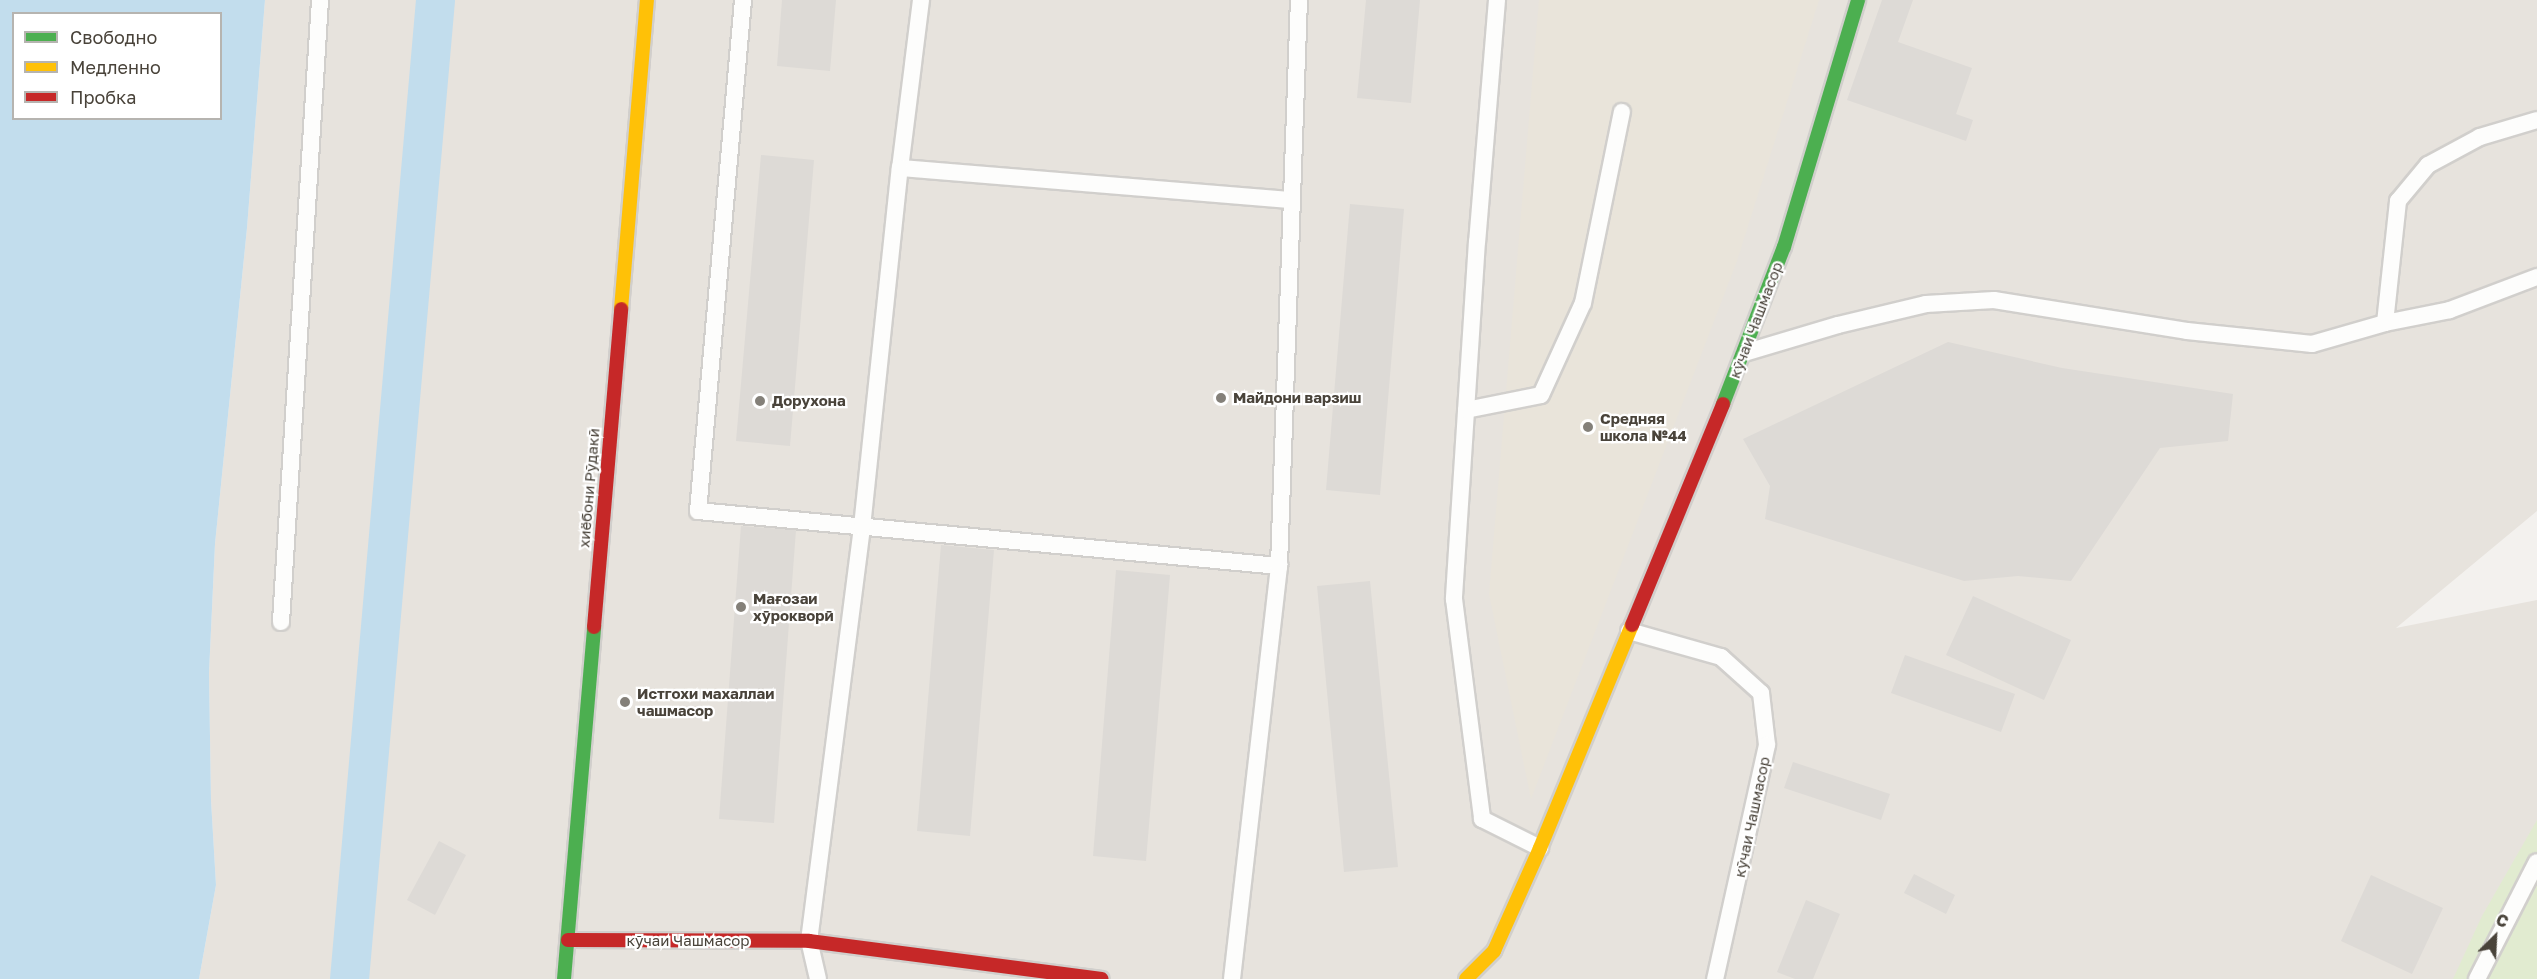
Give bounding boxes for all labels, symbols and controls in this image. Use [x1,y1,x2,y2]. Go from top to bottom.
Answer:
legend [12,12,222,120]
text: Свободно [70,26,157,48]
text: Медленно [70,56,161,78]
text: Пробка [70,86,136,108]
street label: кӯчаи Чашмасор [1726,259,1786,381]
place label: Майдони варзиш [1233,389,1361,407]
marker: Майдони варзиш [1214,391,1228,405]
place label: Дорухона [772,392,846,410]
marker: Дорухона [753,394,767,408]
place label: Средняя школа №44 [1600,409,1687,444]
marker: Средняя школа №44 [1581,420,1595,434]
street label: хиёбони Рӯдакӣ [575,428,603,548]
place label: Мағозаи хӯрокворӣ [753,589,834,624]
marker: Мағозаи хӯрокворӣ [734,600,748,614]
place label: Истгохи махаллаи чашмасор [637,684,774,719]
marker: Истгохи махаллаи чашмасор [618,695,632,709]
street label: кӯчаи Чашмасор [1730,755,1774,879]
north arrow [2465,907,2525,967]
text: С [2493,909,2512,932]
street label: кӯчаи Чашмасор [626,932,750,950]

